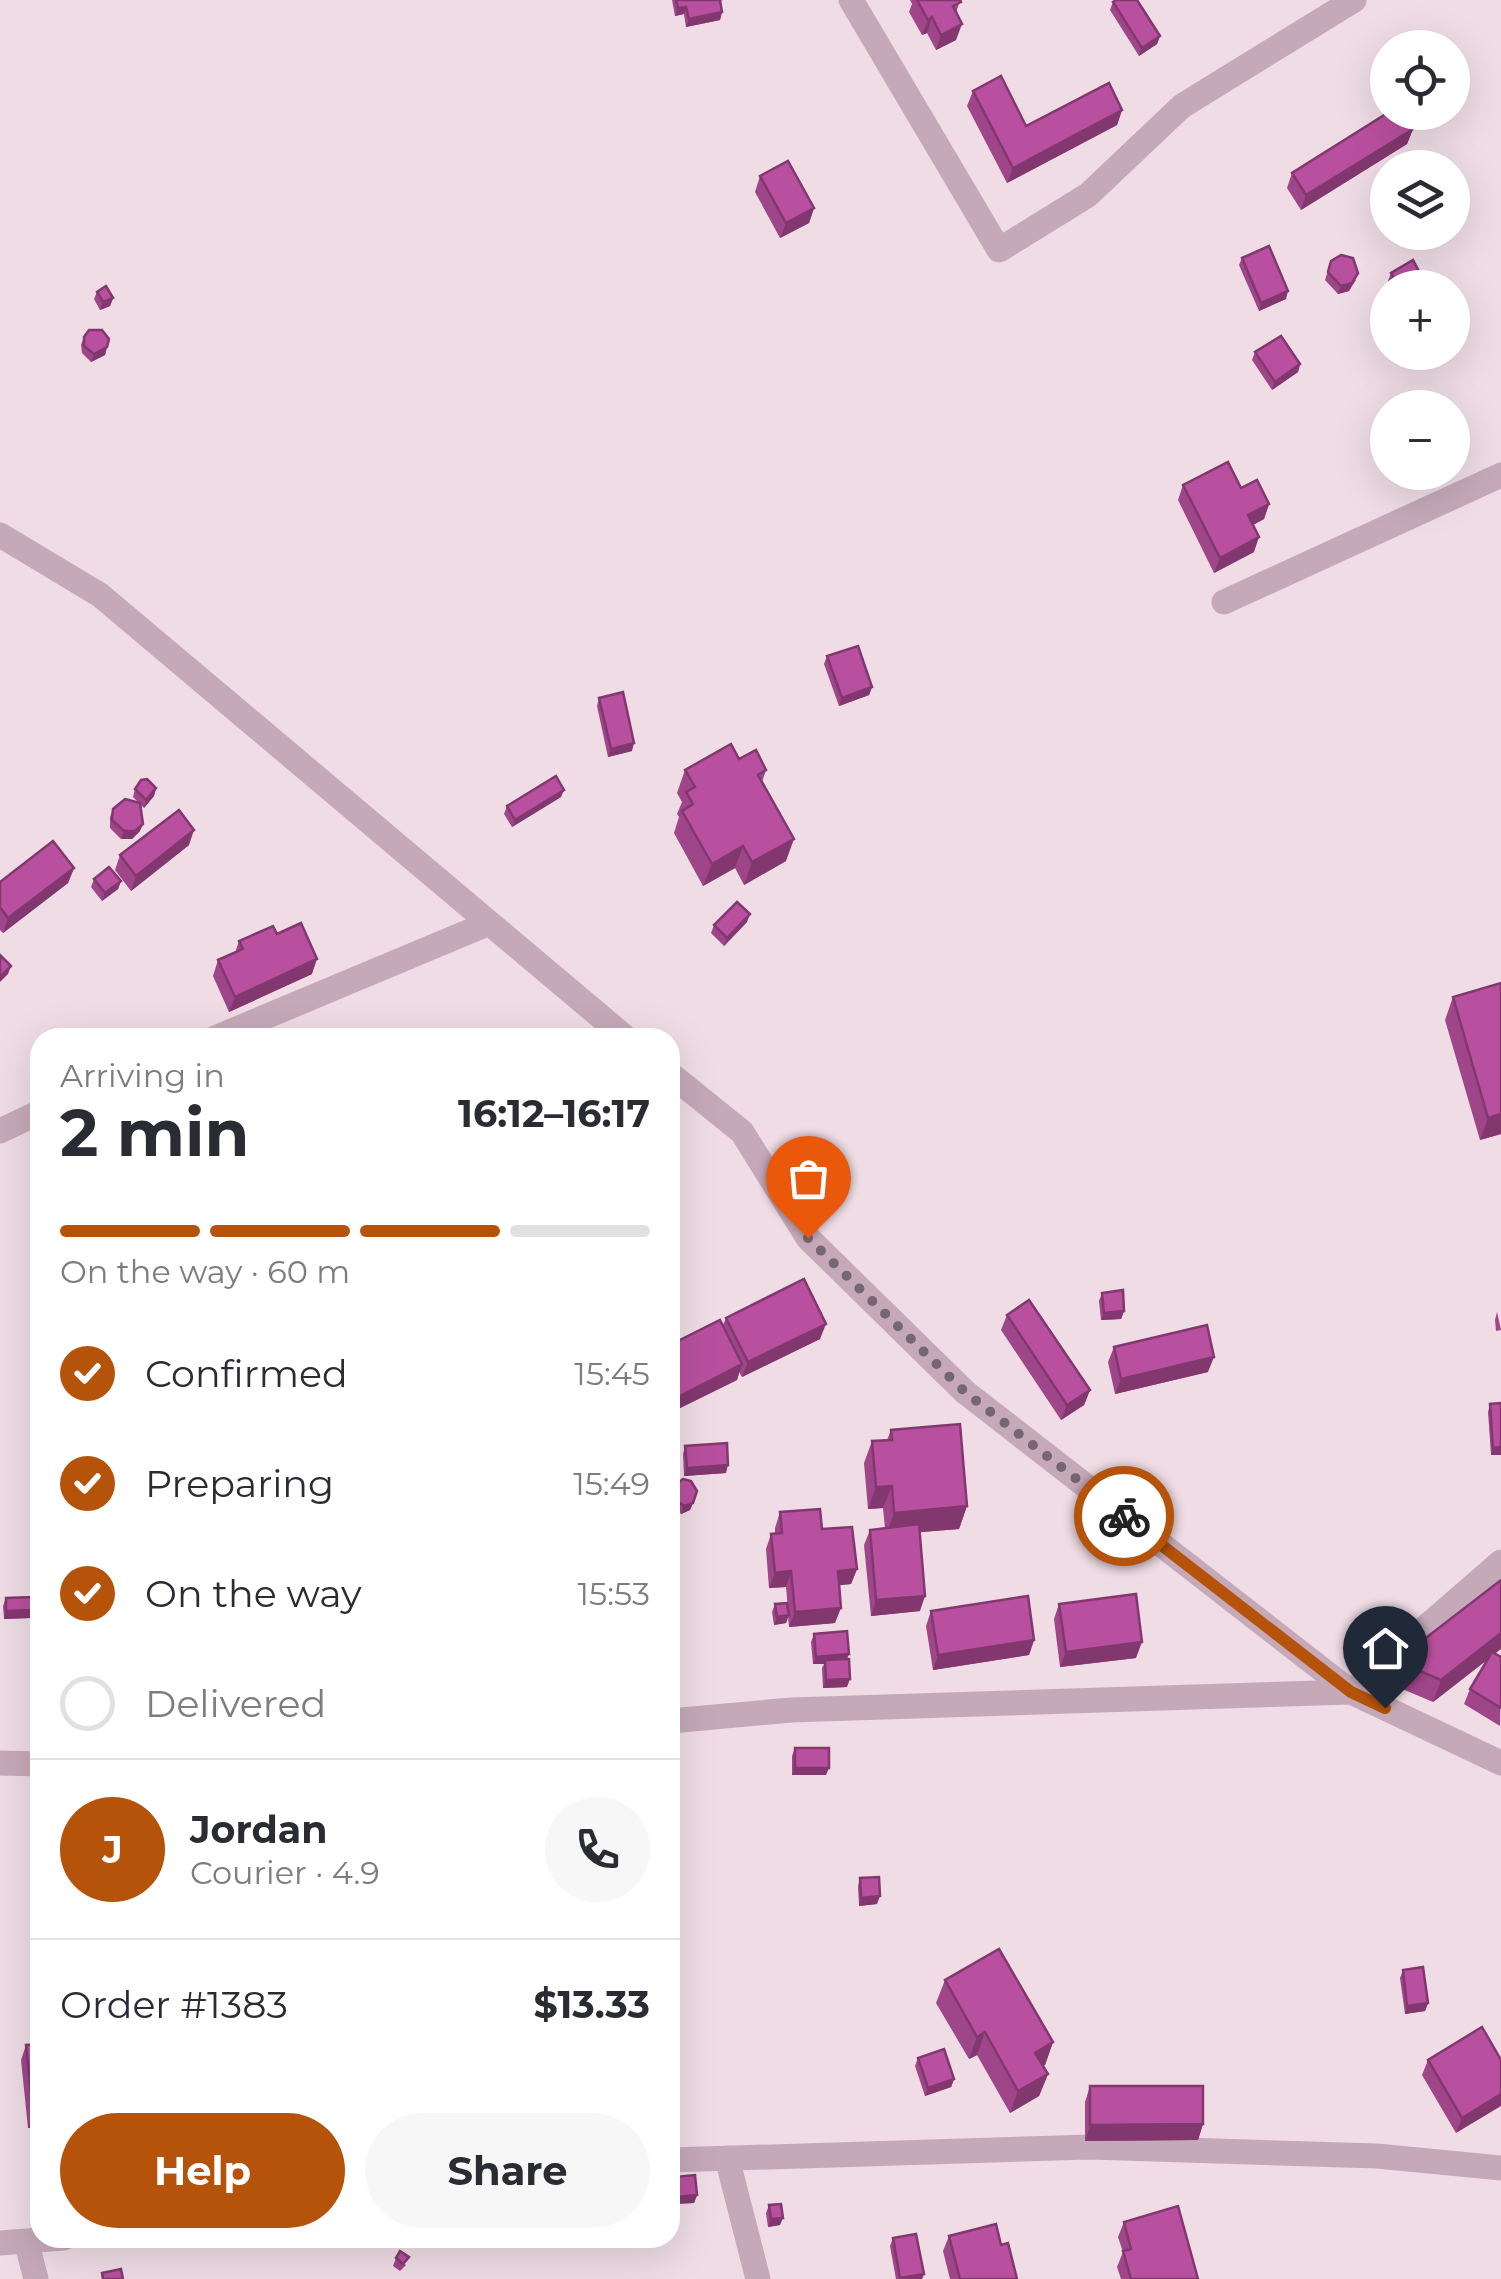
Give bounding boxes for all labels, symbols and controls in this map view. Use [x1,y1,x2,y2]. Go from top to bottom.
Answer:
map controls [1370,30,1470,490]
button: locate [1370,30,1470,130]
button: layers [1370,150,1470,250]
button: + [1370,270,1470,370]
button: − [1370,390,1470,490]
text: Arriving in [60,1056,225,1095]
text: 16:12–16:17 [458,1090,650,1137]
text: 2 min [60,1093,249,1172]
pin [766,1136,851,1239]
icon: bag [781,1151,836,1206]
text: On the way · 60 m [60,1252,350,1291]
icon: check [60,1346,115,1401]
text: Confirmed [145,1350,348,1397]
text: 15:45 [574,1354,650,1393]
icon: check [60,1456,115,1511]
text: Preparing [145,1460,334,1507]
text: 15:49 [573,1464,650,1503]
courier [1074,1466,1174,1566]
icon: bike [1097,1489,1152,1544]
icon: check [60,1566,115,1621]
text: On the way [145,1570,362,1617]
text: 15:53 [578,1574,650,1613]
pin [1343,1606,1428,1709]
icon: home [1358,1621,1413,1676]
text: Delivered [145,1680,326,1727]
button: phone [545,1797,650,1902]
text: Jordan [190,1806,328,1853]
text: J [102,1826,123,1873]
text: Courier · 4.9 [190,1853,380,1892]
text: Order #1383 [60,1981,288,2028]
text: $13.33 [534,1981,650,2028]
button: Help [60,2113,345,2228]
button: Share [365,2113,650,2228]

